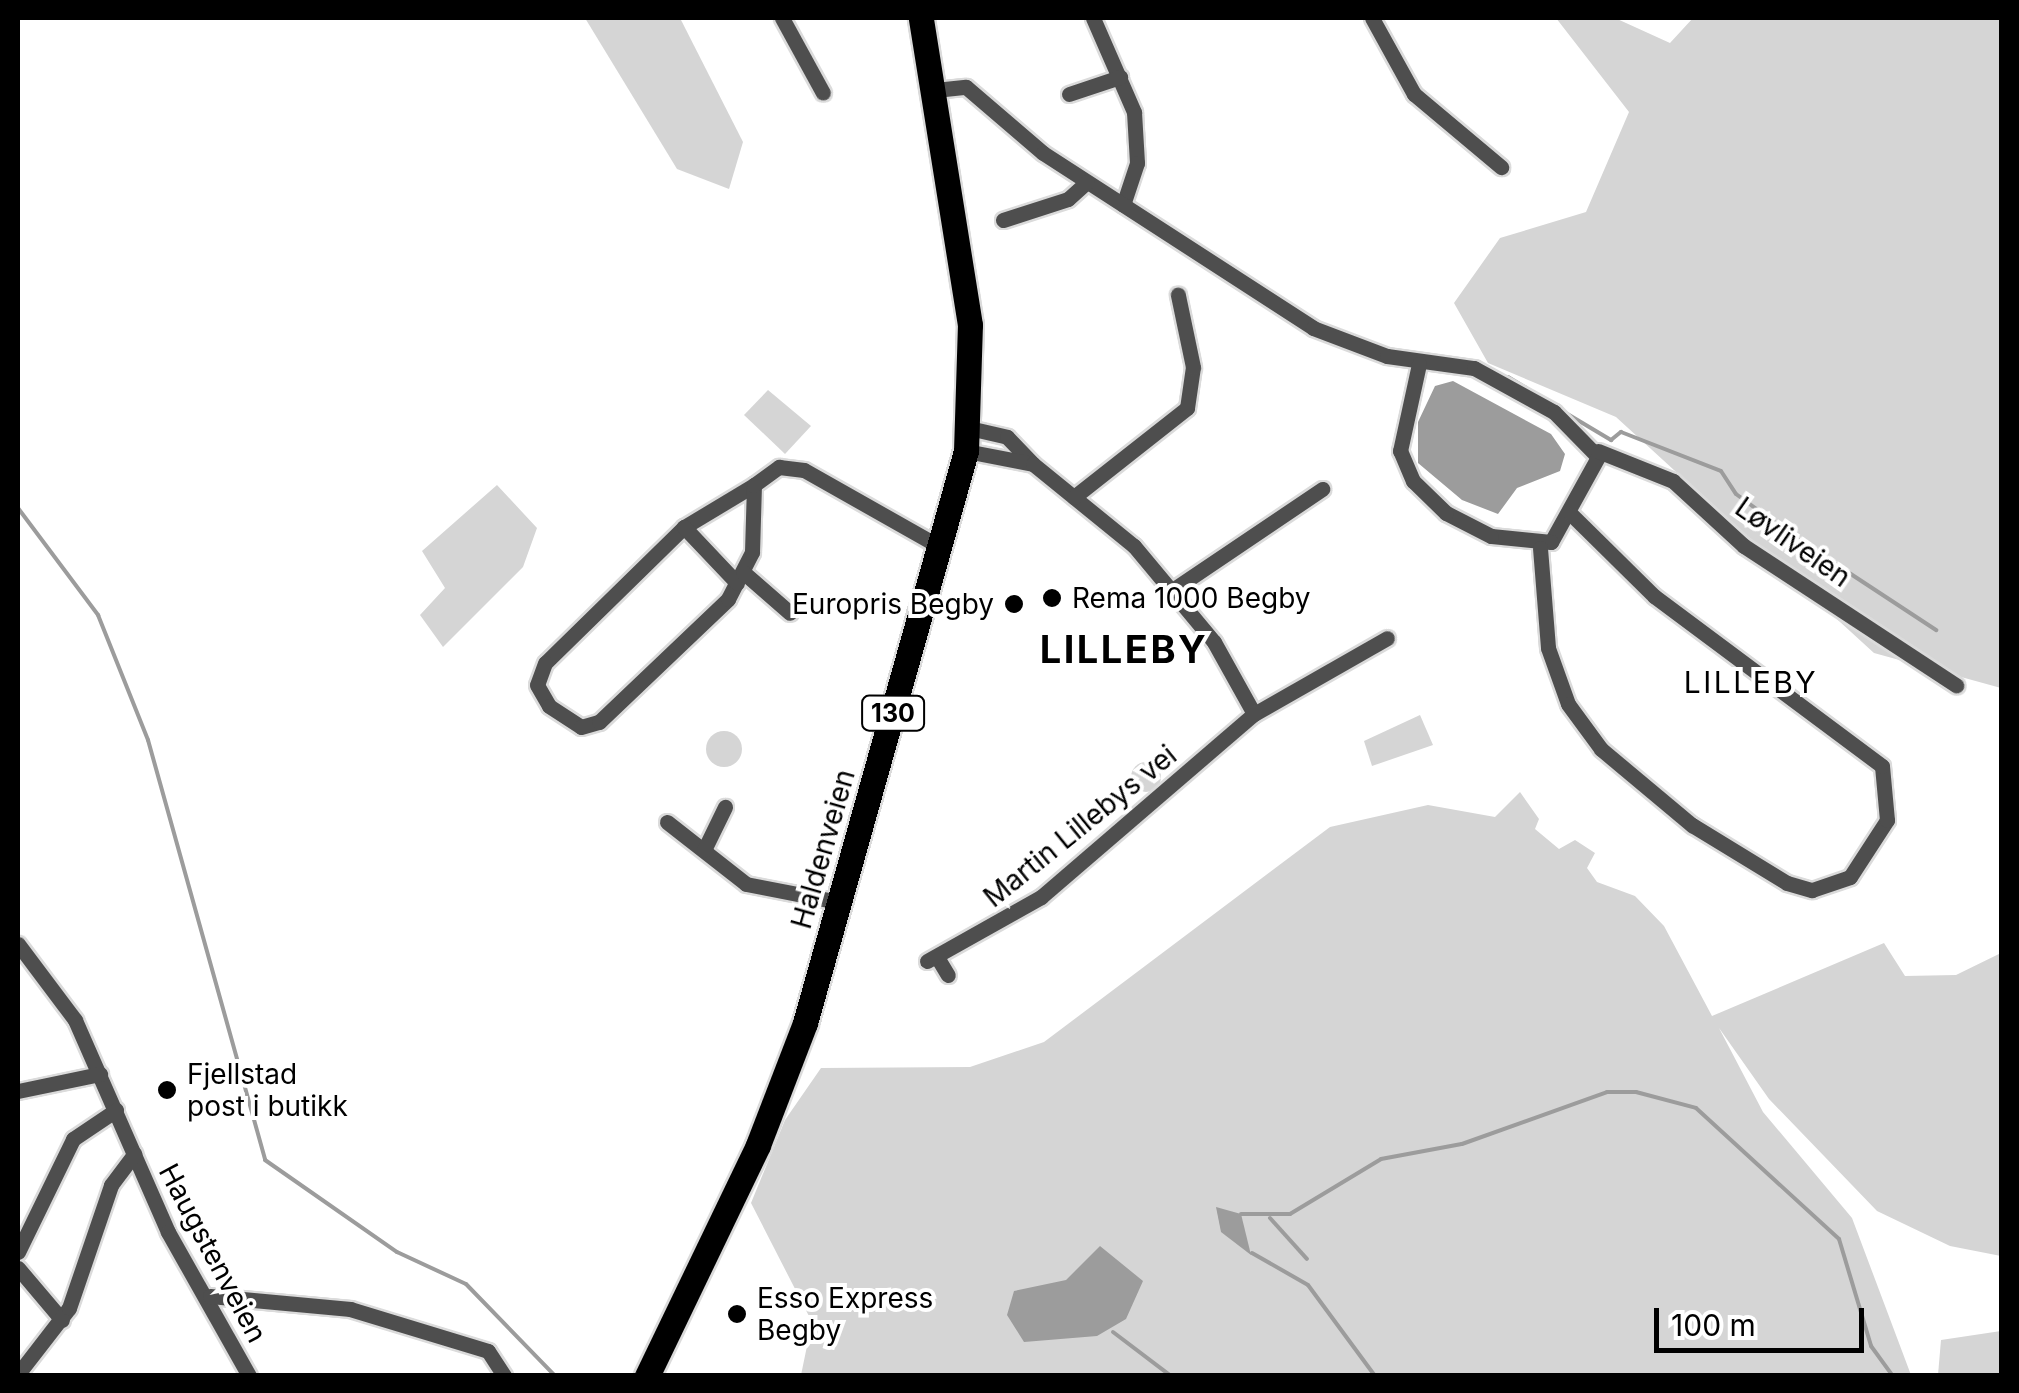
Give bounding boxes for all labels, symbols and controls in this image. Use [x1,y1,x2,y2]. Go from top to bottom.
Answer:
street label: Løvliveien [1729,490,1857,594]
place label: Rema 1000 Begby [1072,581,1310,615]
place label: Europris Begby [792,587,994,621]
marker: Rema 1000 Begby [1041,587,1063,609]
marker: Europris Begby [1003,593,1025,615]
district label: LILLEBY [1040,627,1208,673]
district label: LILLEBY [1684,664,1818,700]
road number: 130 [860,693,926,733]
street label: Martin Lillebys vei [977,738,1183,914]
street label: Haldenveien [784,766,862,932]
place label: Fjellstad post i butikk [187,1057,348,1123]
marker: Fjellstad post i butikk [156,1079,178,1101]
street label: Haugstenveien [152,1158,274,1348]
place label: Esso Express Begby [757,1281,933,1347]
scale bar [1659,1288,1869,1350]
marker: Esso Express Begby [726,1303,748,1325]
text: 100 m [1671,1307,1756,1343]

